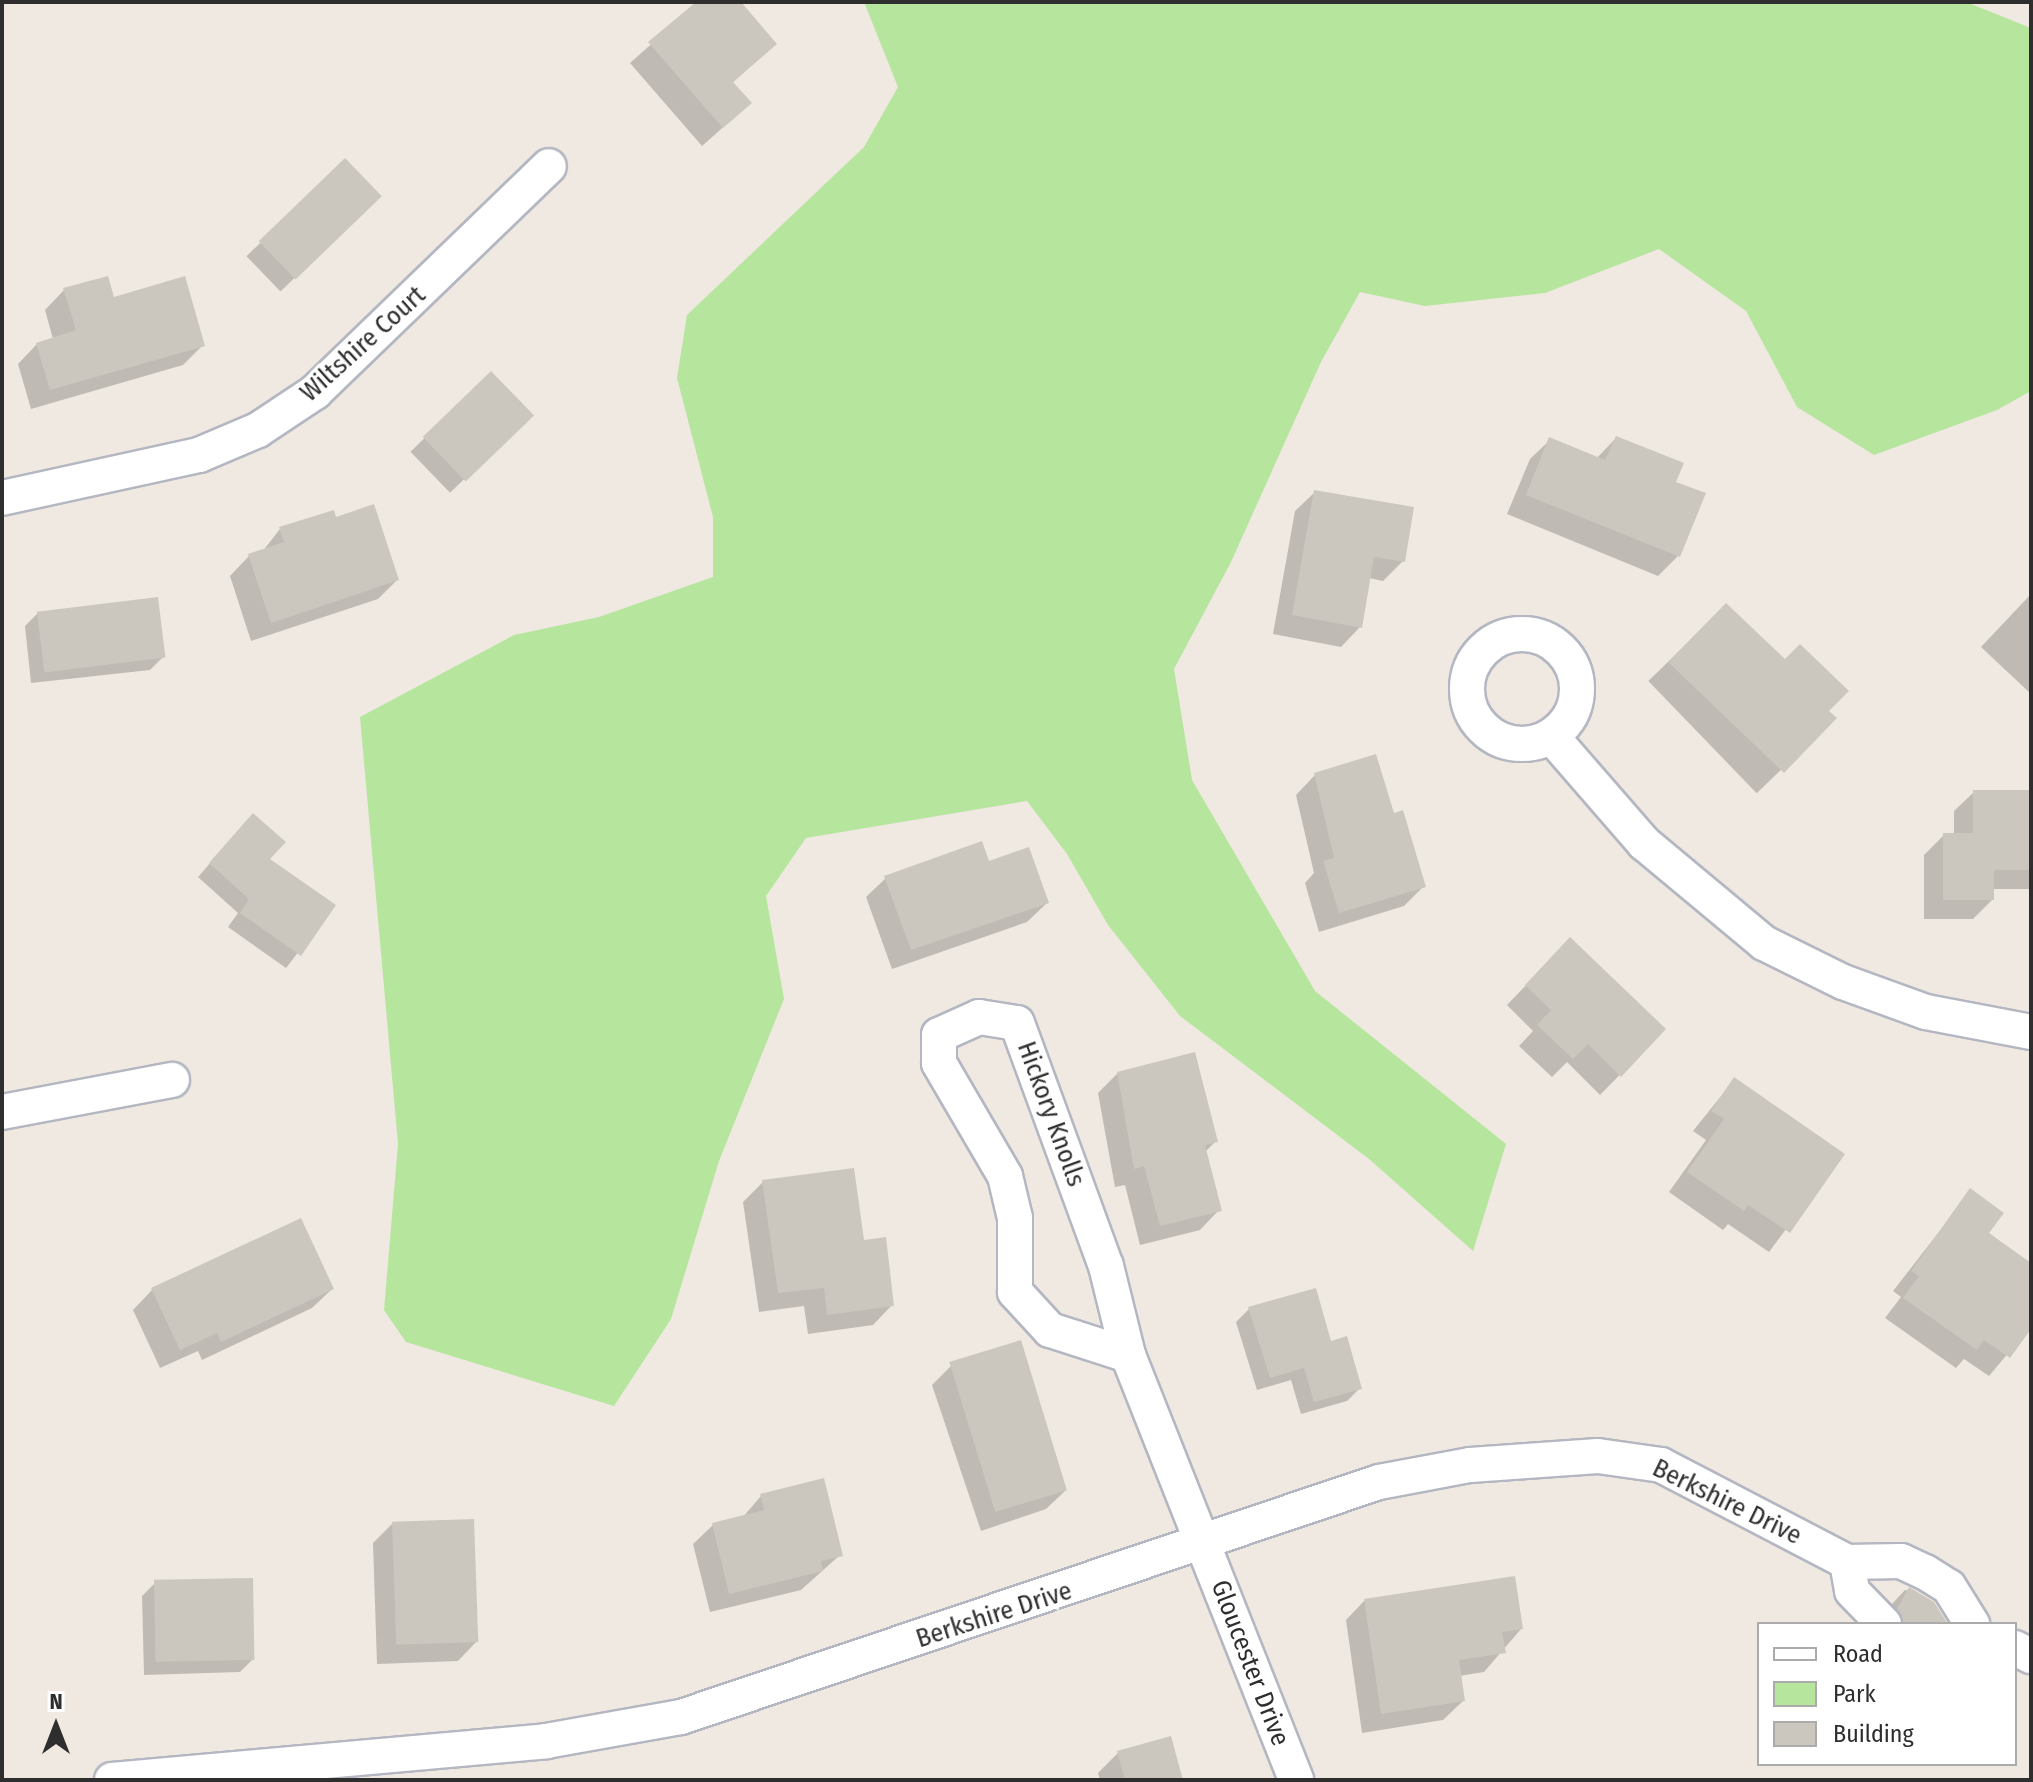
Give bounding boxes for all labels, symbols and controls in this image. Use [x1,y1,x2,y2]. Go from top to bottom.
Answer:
street label: Wiltshire Court [294,280,432,408]
street label: Hickory Knolls [1010,1037,1092,1191]
street label: Berkshire Drive [1647,1453,1807,1551]
street label: Berkshire Drive [912,1575,1076,1655]
street label: Gloucester Drive [1204,1576,1296,1750]
legend [1757,1622,2017,1766]
text: Road [1833,1640,1883,1668]
text: Park [1833,1680,1876,1708]
north arrow [16,1686,96,1766]
text: N [49,1688,63,1715]
text: Building [1833,1720,1914,1748]

